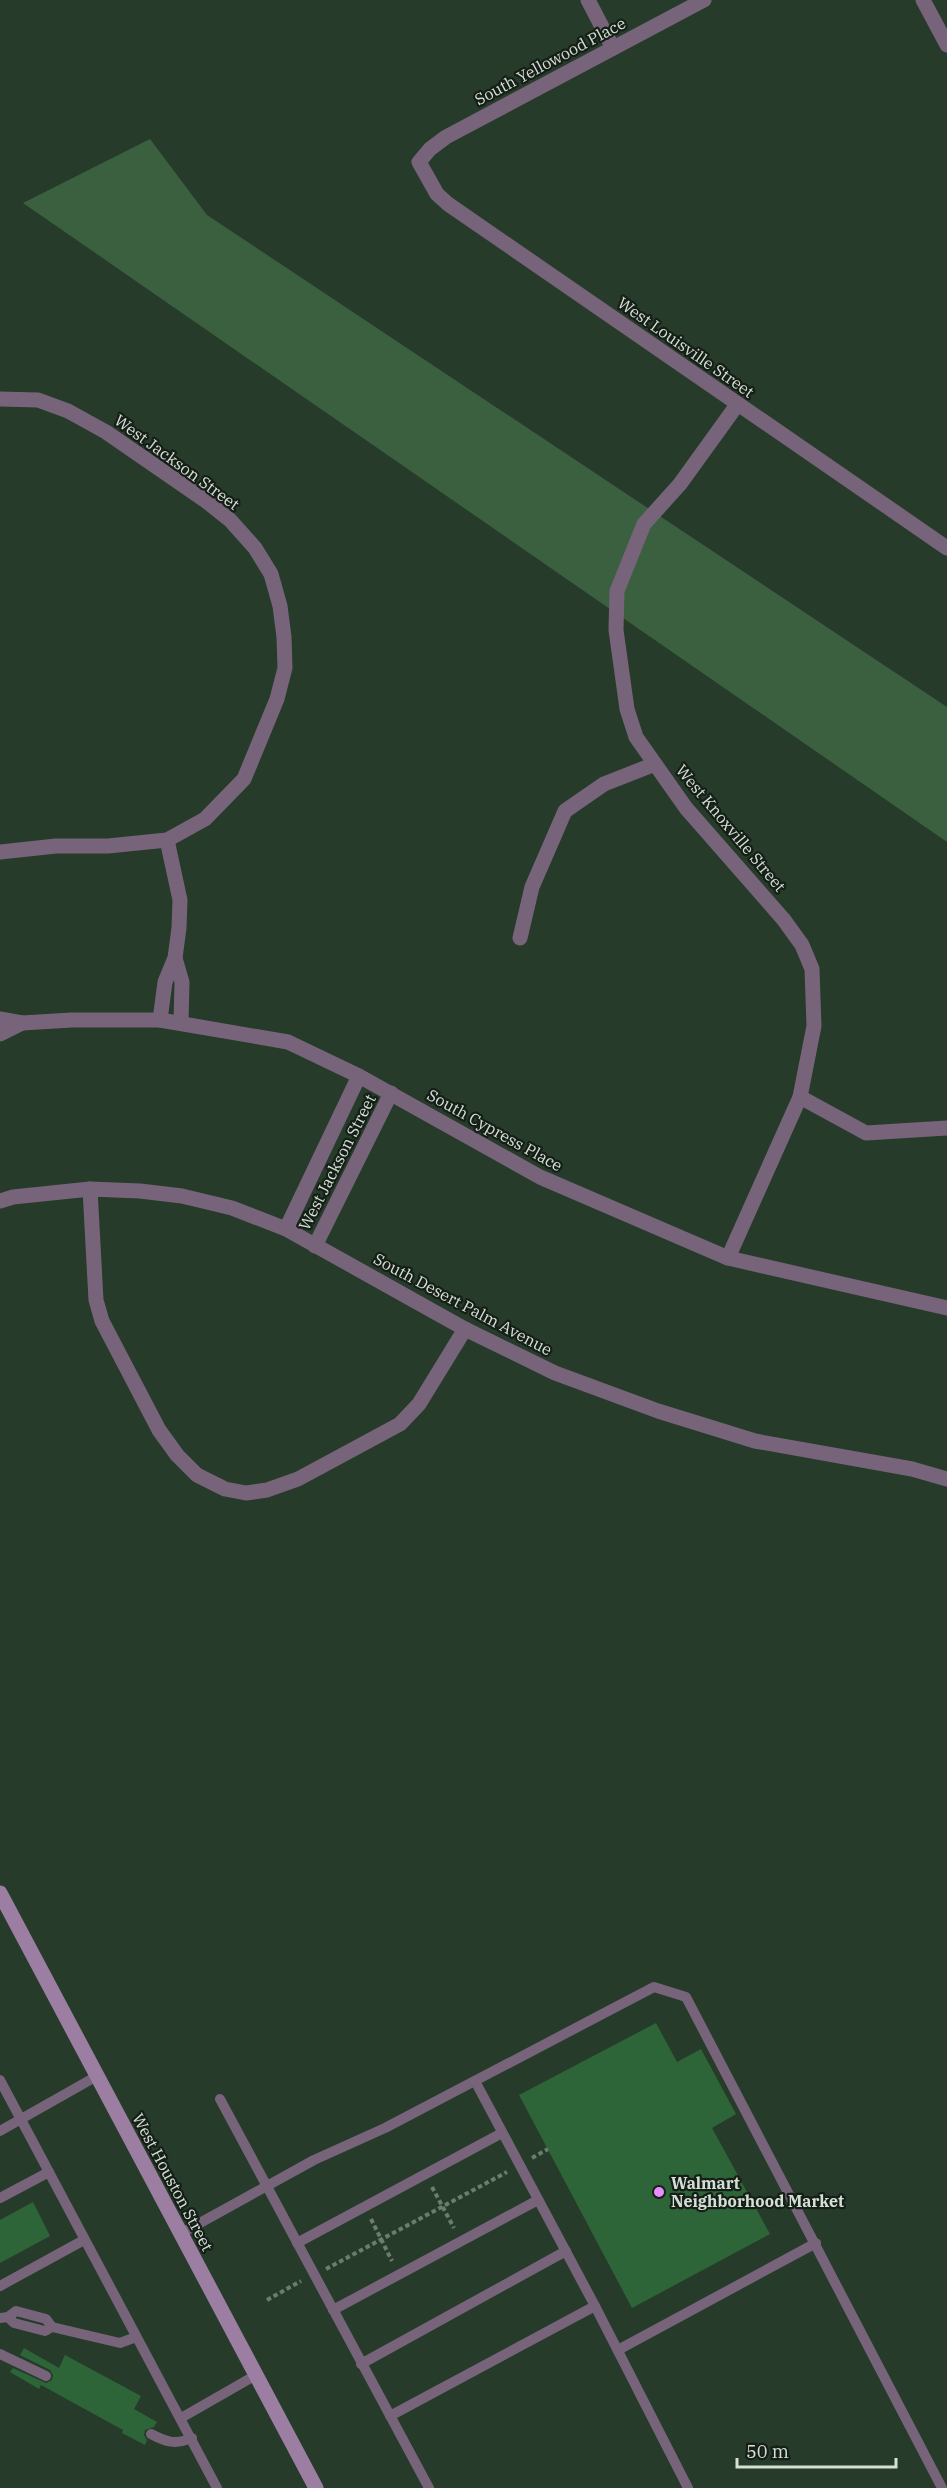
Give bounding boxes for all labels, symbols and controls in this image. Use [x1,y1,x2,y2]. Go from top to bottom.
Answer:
street label: South Yellowood Place [471,13,629,109]
street label: West Louisville Street [614,292,758,402]
street label: West Jackson Street [111,410,244,514]
street label: West Knoxville Street [672,760,790,896]
street label: South Cypress Place [424,1085,566,1175]
street label: West Jackson Street [294,1090,380,1233]
street label: South Desert Palm Avenue [370,1248,556,1360]
street label: West Houston Street [128,2110,218,2255]
place label: Walmart Neighborhood Market [671,2173,844,2211]
marker: Walmart Neighborhood Market [652,2185,666,2199]
scale bar [737,2431,896,2469]
text: 50 m [746,2440,789,2463]

